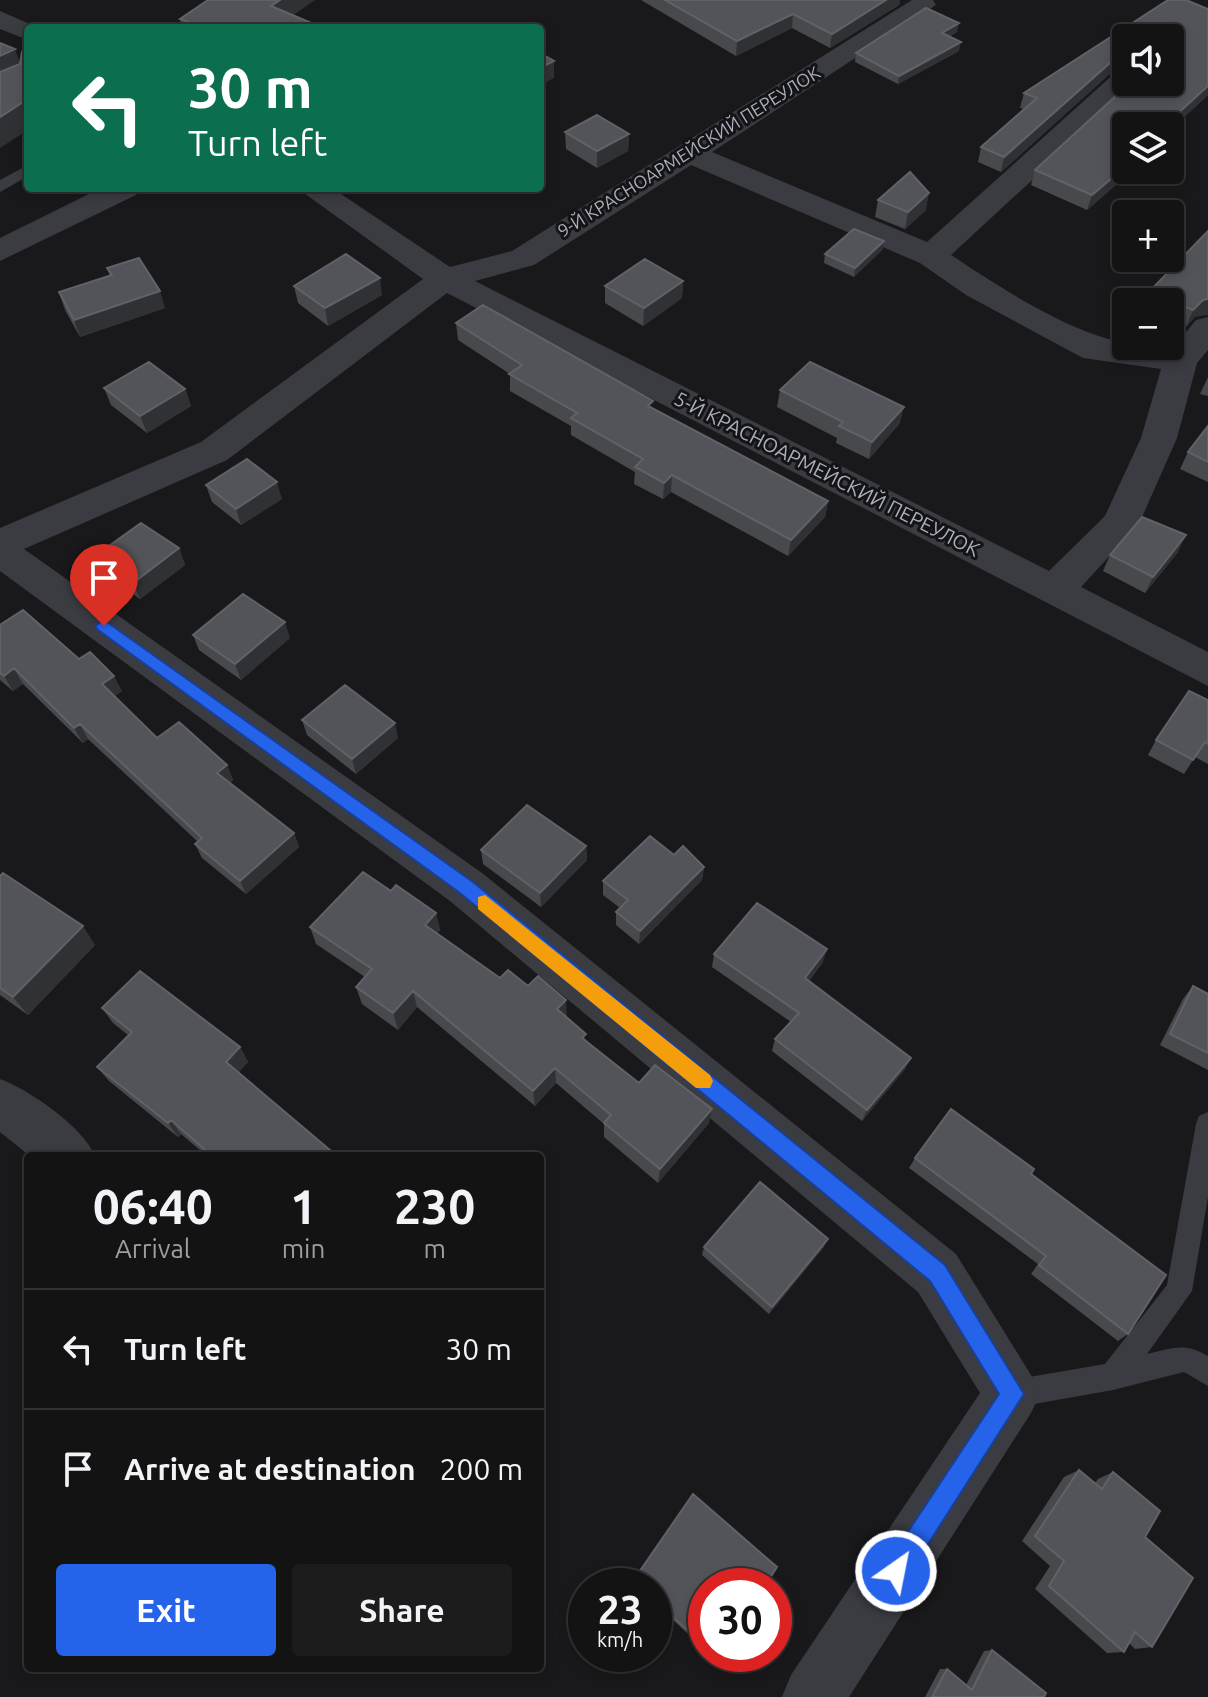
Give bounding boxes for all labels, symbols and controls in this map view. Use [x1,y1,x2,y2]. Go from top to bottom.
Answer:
map controls [1112,24,1184,360]
button: sound [1112,24,1184,96]
icon: left [56,56,160,160]
text: 30 m [188,56,313,119]
street label: 9-Й КРАСНОАРМЕЙСКИЙ ПЕРЕУЛОК [554,62,823,241]
button: layers [1112,112,1184,184]
text: Turn left [188,122,327,163]
button: + [1112,200,1184,272]
button: − [1112,288,1184,360]
street label: 5-Й КРАСНОАРМЕЙСКИЙ ПЕРЕУЛОК [671,386,984,561]
pin [70,544,138,626]
icon: arrive [82,556,126,600]
text: 06:40 [93,1179,213,1233]
text: 1 [290,1179,317,1233]
text: 230 [394,1179,475,1233]
text: Arrival [115,1234,191,1263]
text: min [282,1234,325,1263]
text: m [423,1234,446,1263]
icon: left [56,1327,100,1371]
text: Turn left [124,1332,246,1366]
text: 30 m [445,1332,512,1366]
icon: arrive [56,1447,100,1491]
text: Arrive at destination [124,1452,416,1486]
text: 200 m [440,1452,523,1486]
position arrow [854,1529,938,1613]
button: Exit [56,1564,276,1656]
button: Share [292,1564,512,1656]
speed limit sign: 30 [688,1568,792,1672]
text: 23 [597,1587,643,1632]
text: km/h [597,1628,643,1651]

